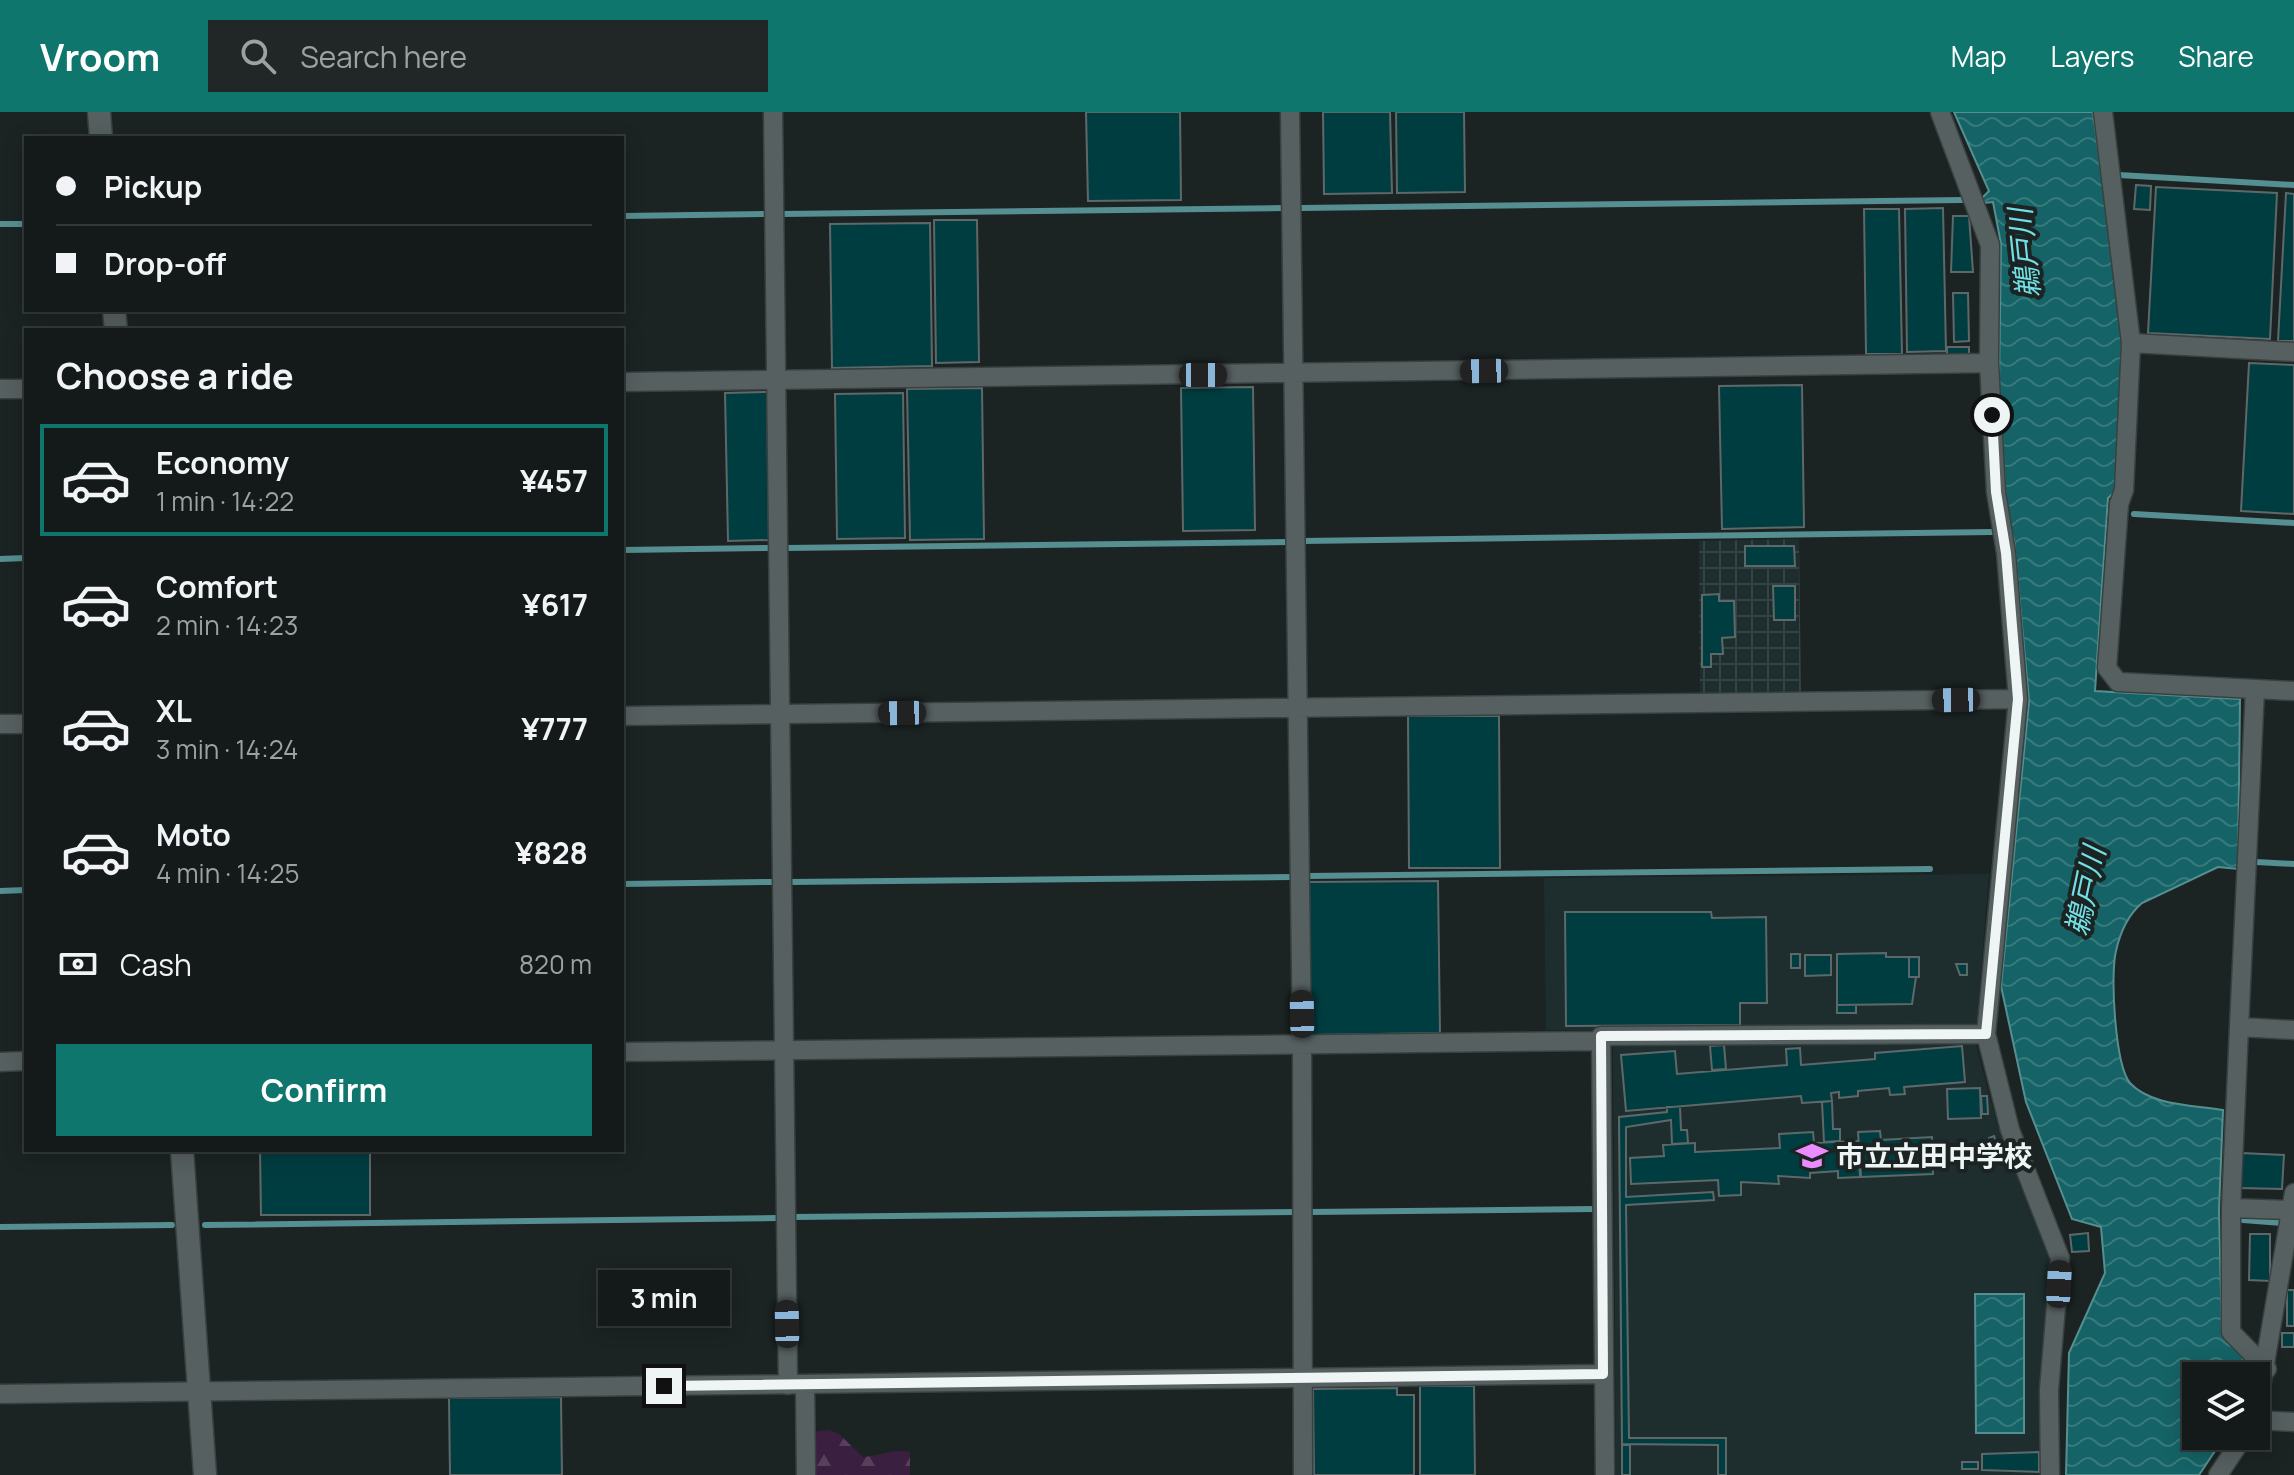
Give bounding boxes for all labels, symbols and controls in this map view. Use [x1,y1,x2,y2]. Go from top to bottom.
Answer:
search box [208,20,768,92]
text: Vroom [40,30,160,82]
icon: search [236,34,280,78]
text: Search here [300,36,467,77]
text: Map [1951,37,2007,75]
text: Layers [2051,37,2134,75]
text: Share [2178,37,2254,75]
text: Pickup [104,166,202,207]
water label: 鵜戸川 [1998,203,2049,300]
text: Drop-off [104,243,226,284]
text: Choose a ride [56,351,294,400]
car [1460,359,1508,383]
car [1179,363,1227,387]
route start [1974,397,2010,433]
text: Economy [156,442,289,483]
icon: car [60,444,132,516]
text: ¥457 [520,460,588,501]
text: 1 min · 14:22 [156,483,294,519]
text: Comfort [156,566,278,607]
icon: car [60,568,132,640]
text: ¥617 [522,584,588,625]
text: 2 min · 14:23 [156,607,298,643]
car [1932,688,1980,712]
text: XL [156,690,192,731]
icon: car [60,692,132,764]
car [878,701,926,725]
text: ¥777 [521,708,588,749]
text: 3 min · 14:24 [156,731,298,767]
text: Moto [156,814,231,855]
icon: car [60,816,132,888]
text: ¥828 [515,832,588,873]
water label: 鵜戸川 [2055,839,2115,939]
text: 4 min · 14:25 [156,855,299,891]
icon: cash [56,942,100,986]
text: Cash [120,944,192,985]
text: 820 m [519,946,592,982]
car [1290,990,1314,1038]
button: Confirm [56,1044,592,1136]
place label: 市立立田中学校 [1836,1136,2032,1174]
school or university icon: 市立立田中学校 [1795,1139,1829,1173]
car [2046,1259,2072,1309]
callout: 3 min [598,1270,730,1326]
text: 3 min [630,1280,698,1316]
car [775,1300,799,1348]
map controls [2182,1362,2270,1450]
button: layers [2182,1362,2270,1450]
route end [646,1368,682,1404]

